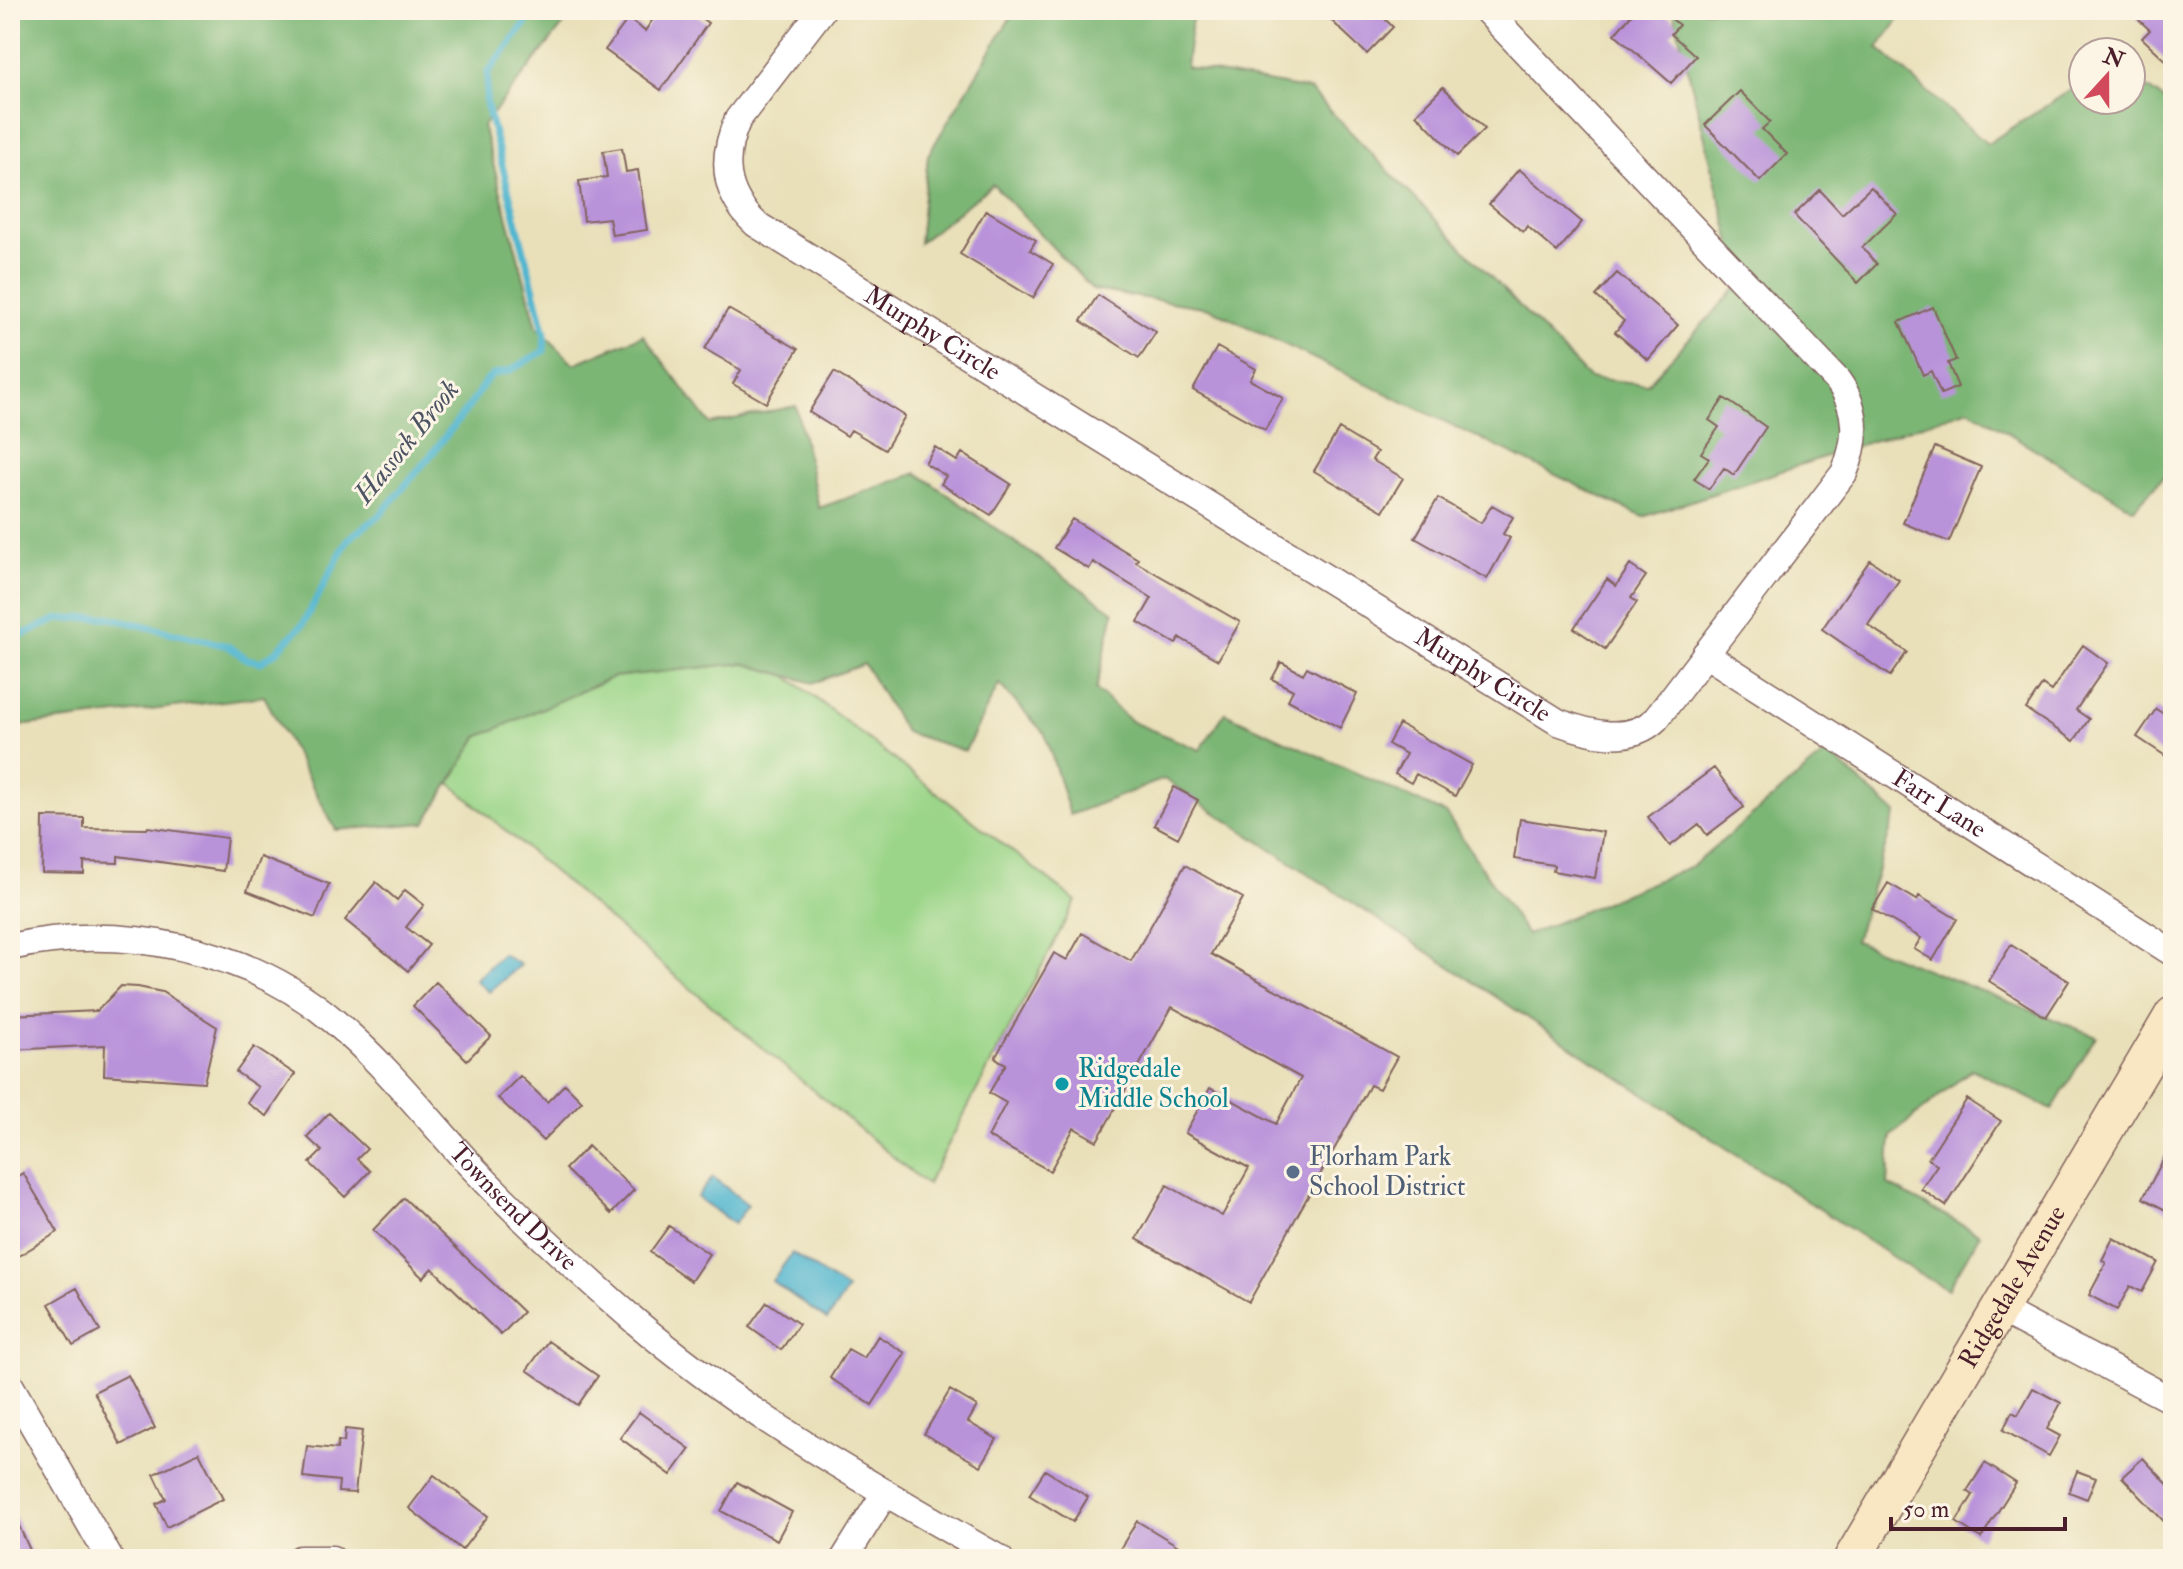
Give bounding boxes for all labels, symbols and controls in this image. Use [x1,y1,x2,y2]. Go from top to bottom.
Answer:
north arrow [2067,36,2147,116]
text: N [2099,41,2128,75]
street label: Murphy Circle [858,279,1006,388]
water label: Hassock Brook [345,373,467,512]
street label: Murphy Circle [1409,621,1557,730]
street label: Farr Lane [1886,762,1992,845]
place label: Ridgedale Middle School [1078,1053,1229,1115]
marker: Ridgedale Middle School [1053,1075,1071,1093]
street label: Townsend Drive [442,1136,584,1278]
place label: Florham Park School District [1309,1141,1465,1203]
marker: Florham Park School District [1284,1163,1302,1181]
street label: Ridgedale Avenue [1952,1200,2073,1374]
scale bar [1891,1481,2065,1531]
text: 50 m [1903,1494,1950,1525]

